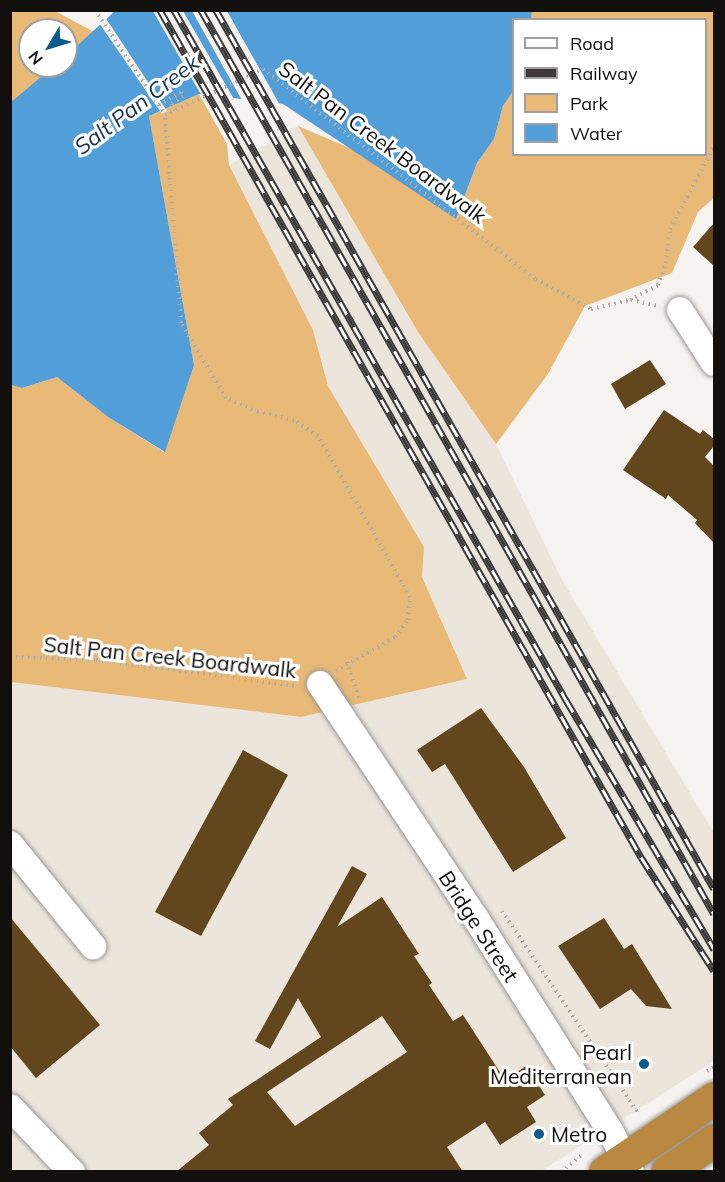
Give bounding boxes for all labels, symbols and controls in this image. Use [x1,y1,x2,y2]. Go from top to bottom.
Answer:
north arrow [18,18,78,78]
legend [512,18,707,156]
text: Road [570,32,614,55]
text: N [24,47,47,69]
water label: Salt Pan Creek [69,50,205,160]
street label: Salt Pan Creek Boardwalk [274,56,492,228]
text: Railway [570,62,638,85]
text: Park [570,92,608,115]
text: Water [570,122,622,145]
street label: Salt Pan Creek Boardwalk [43,631,297,683]
street label: Bridge Street [434,866,524,986]
place label: Pearl Mediterranean [490,1039,632,1089]
marker: Pearl Mediterranean [637,1057,651,1071]
place label: Metro [551,1121,607,1147]
marker: Metro [532,1127,546,1141]

